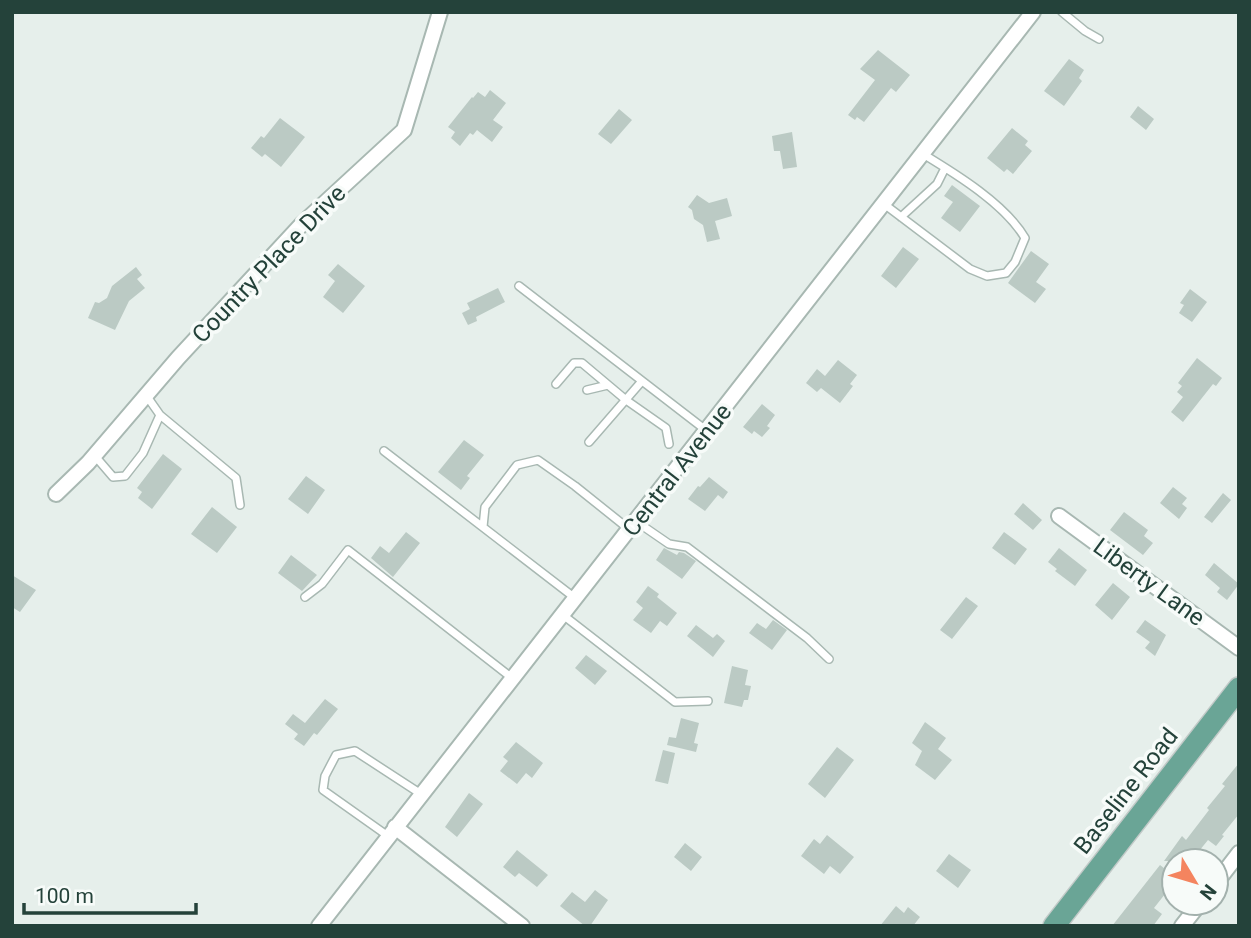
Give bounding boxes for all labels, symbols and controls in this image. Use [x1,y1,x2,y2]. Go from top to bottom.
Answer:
street label: Country Place Drive [187,179,351,349]
street label: Central Avenue [617,398,737,542]
street label: Liberty Lane [1088,532,1210,632]
street label: Baseline Road [1068,723,1184,859]
north arrow [1160,847,1230,917]
scale bar [24,872,196,916]
text: N [1195,880,1221,905]
text: 100 m [35,884,94,908]

